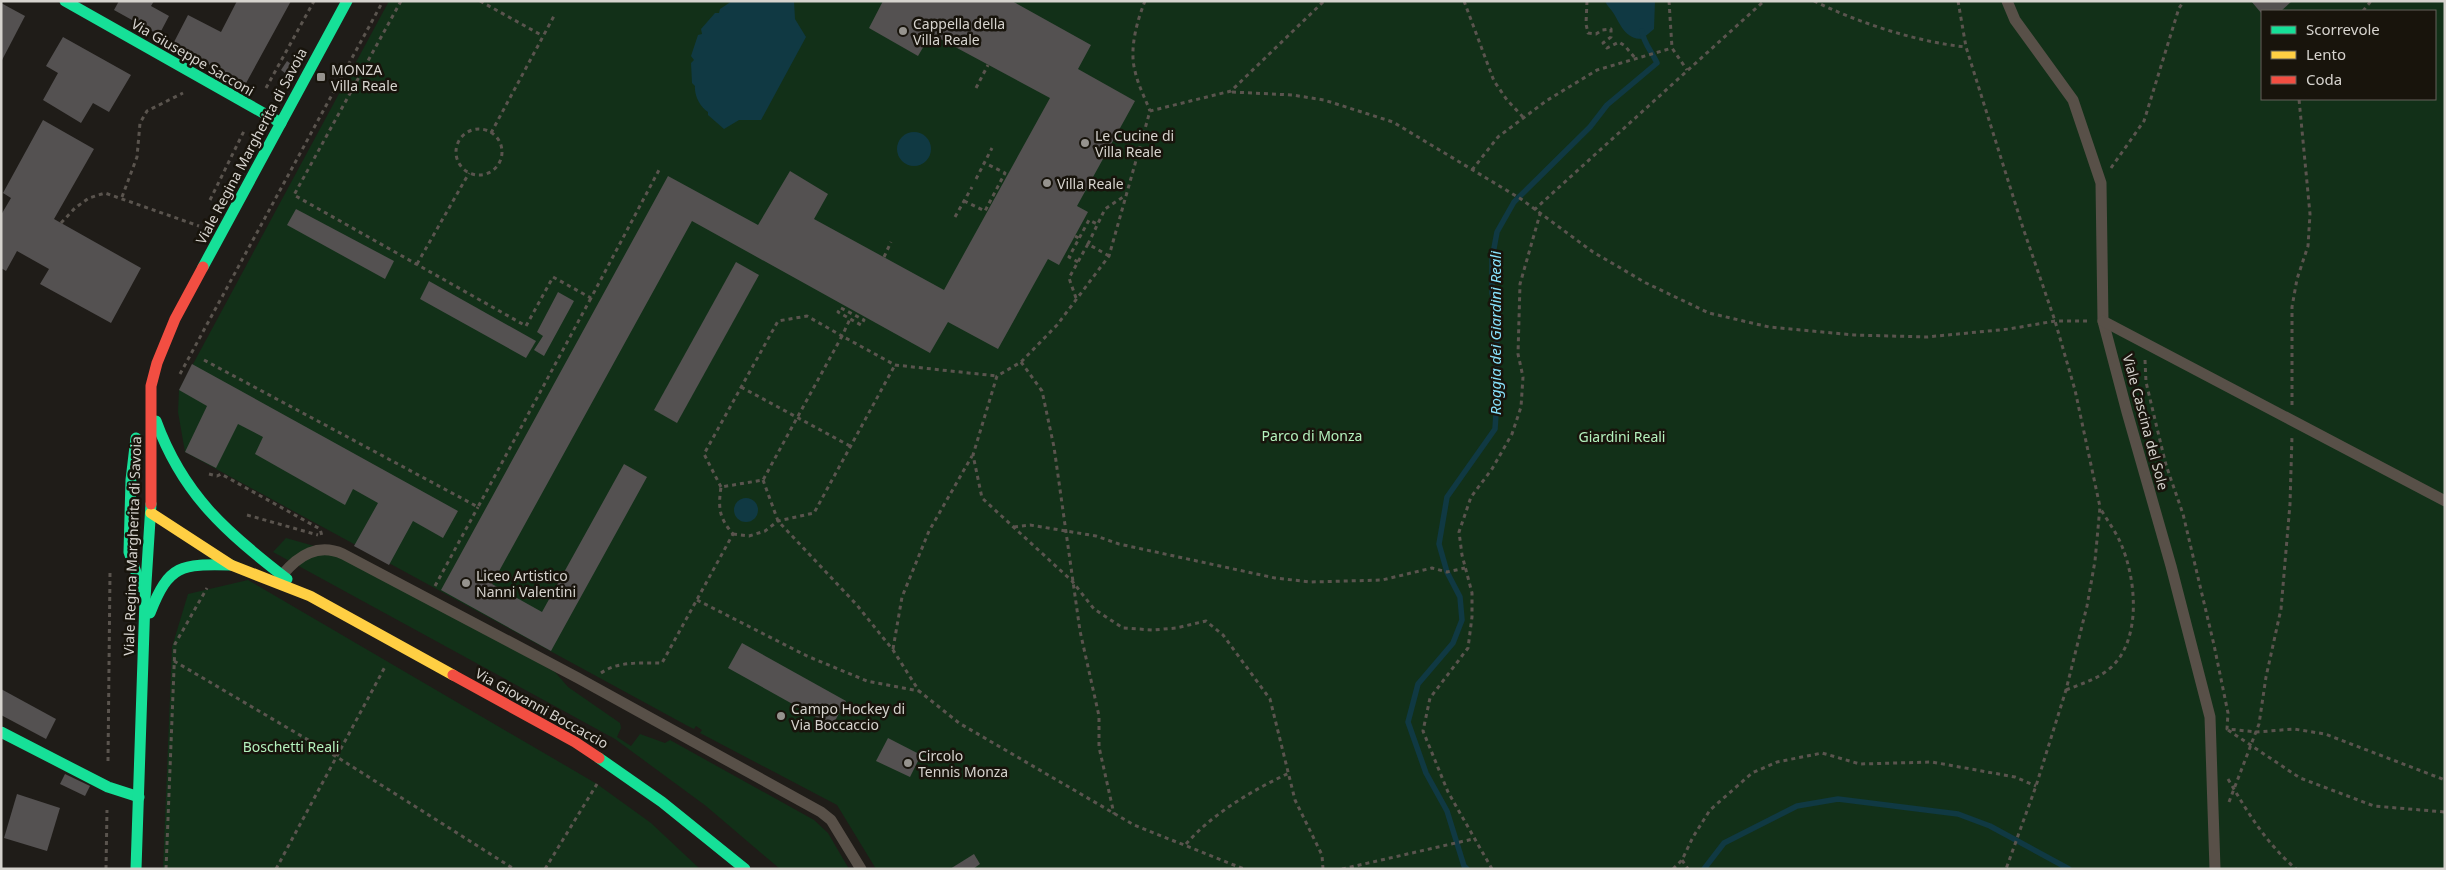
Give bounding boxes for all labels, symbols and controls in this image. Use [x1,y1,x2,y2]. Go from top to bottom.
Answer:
legend [2261,10,2436,100]
street label: Via Giuseppe Sacconi [128,14,258,100]
place label: Cappella della Villa Reale [913,14,1005,49]
text: Scorrevole [2306,19,2380,39]
marker: Cappella della Villa Reale [897,25,909,37]
text: Lento [2306,44,2346,64]
street label: Viale Regina Margherita di Savoia [191,45,311,247]
place label: MONZA Villa Reale [331,60,398,95]
text: Coda [2306,69,2342,89]
marker: MONZA Villa Reale [315,71,327,83]
place label: Le Cucine di Villa Reale [1095,126,1174,161]
marker: Le Cucine di Villa Reale [1079,137,1091,149]
place label: Villa Reale [1057,174,1124,193]
marker: Villa Reale [1041,177,1053,189]
water label: Roggia dei Giardini Reali [1485,250,1505,415]
street label: Viale Cascina del Sole [2119,352,2173,492]
park label: Parco di Monza [1262,426,1362,445]
park label: Giardini Reali [1579,427,1665,446]
street label: Viale Regina Margherita di Savoia [119,436,145,656]
place label: Liceo Artistico Nanni Valentini [476,566,576,601]
marker: Liceo Artistico Nanni Valentini [460,577,472,589]
street label: Via Giovanni Boccaccio [472,663,612,753]
place label: Campo Hockey di Via Boccaccio [791,699,905,734]
marker: Campo Hockey di Via Boccaccio [775,710,787,722]
park label: Boschetti Reali [243,737,339,756]
place label: Circolo Tennis Monza [918,746,1008,781]
marker: Circolo Tennis Monza [902,757,914,769]

